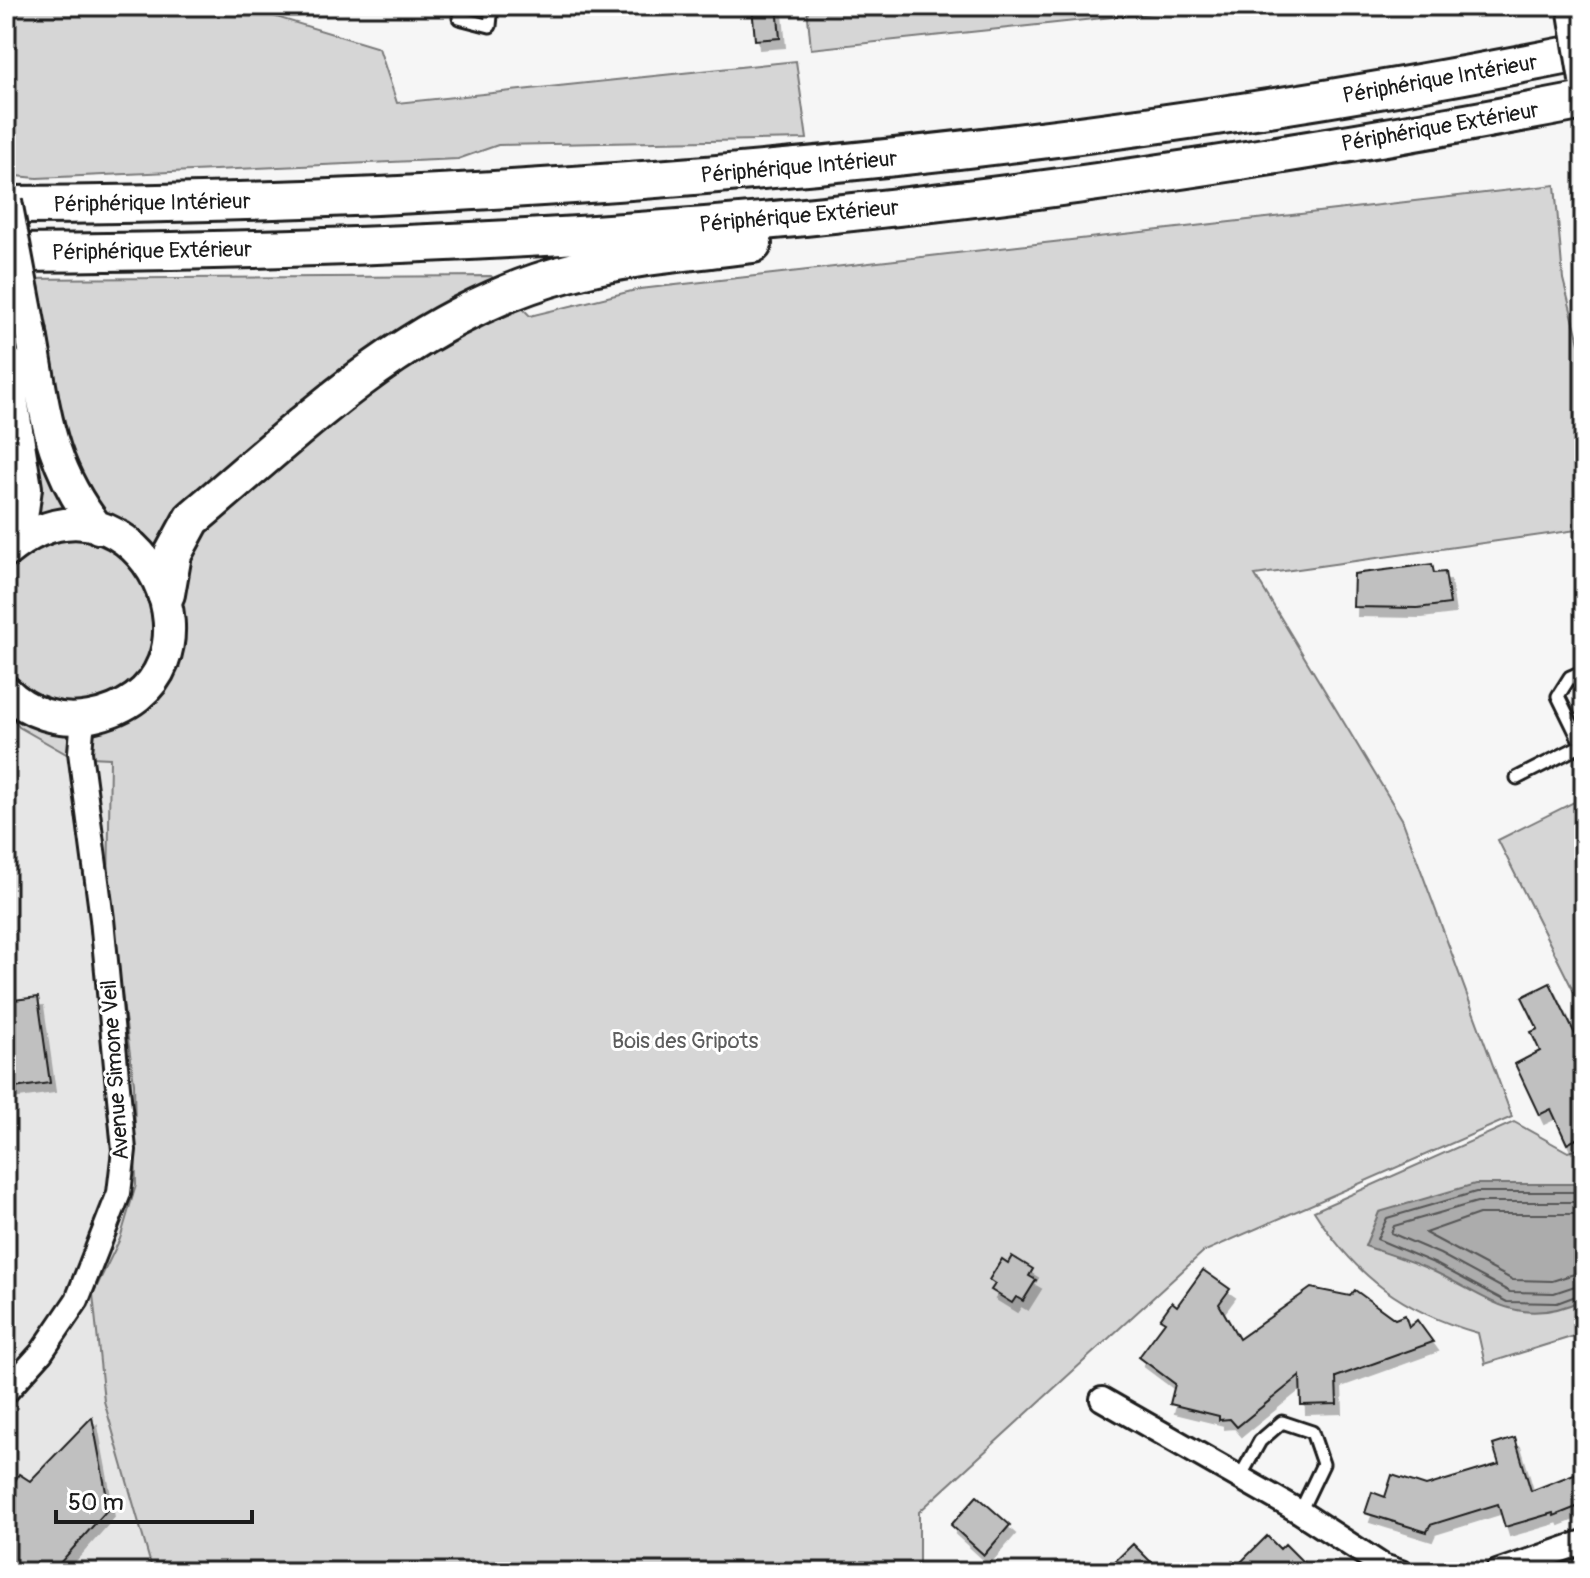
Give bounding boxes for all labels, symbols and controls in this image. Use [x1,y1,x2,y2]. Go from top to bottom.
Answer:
street label: Périphérique Intérieur [1340,48,1540,110]
street label: Périphérique Extérieur [1339,96,1541,158]
street label: Périphérique Intérieur [699,144,899,190]
street label: Périphérique Intérieur [53,187,251,219]
street label: Périphérique Extérieur [698,193,900,239]
street label: Périphérique Extérieur [52,235,252,267]
street label: Avenue Simone Veil [95,979,135,1161]
park label: Bois des Gripots [612,1027,758,1055]
scale bar [56,1474,252,1524]
text: 50 m [68,1488,124,1517]

